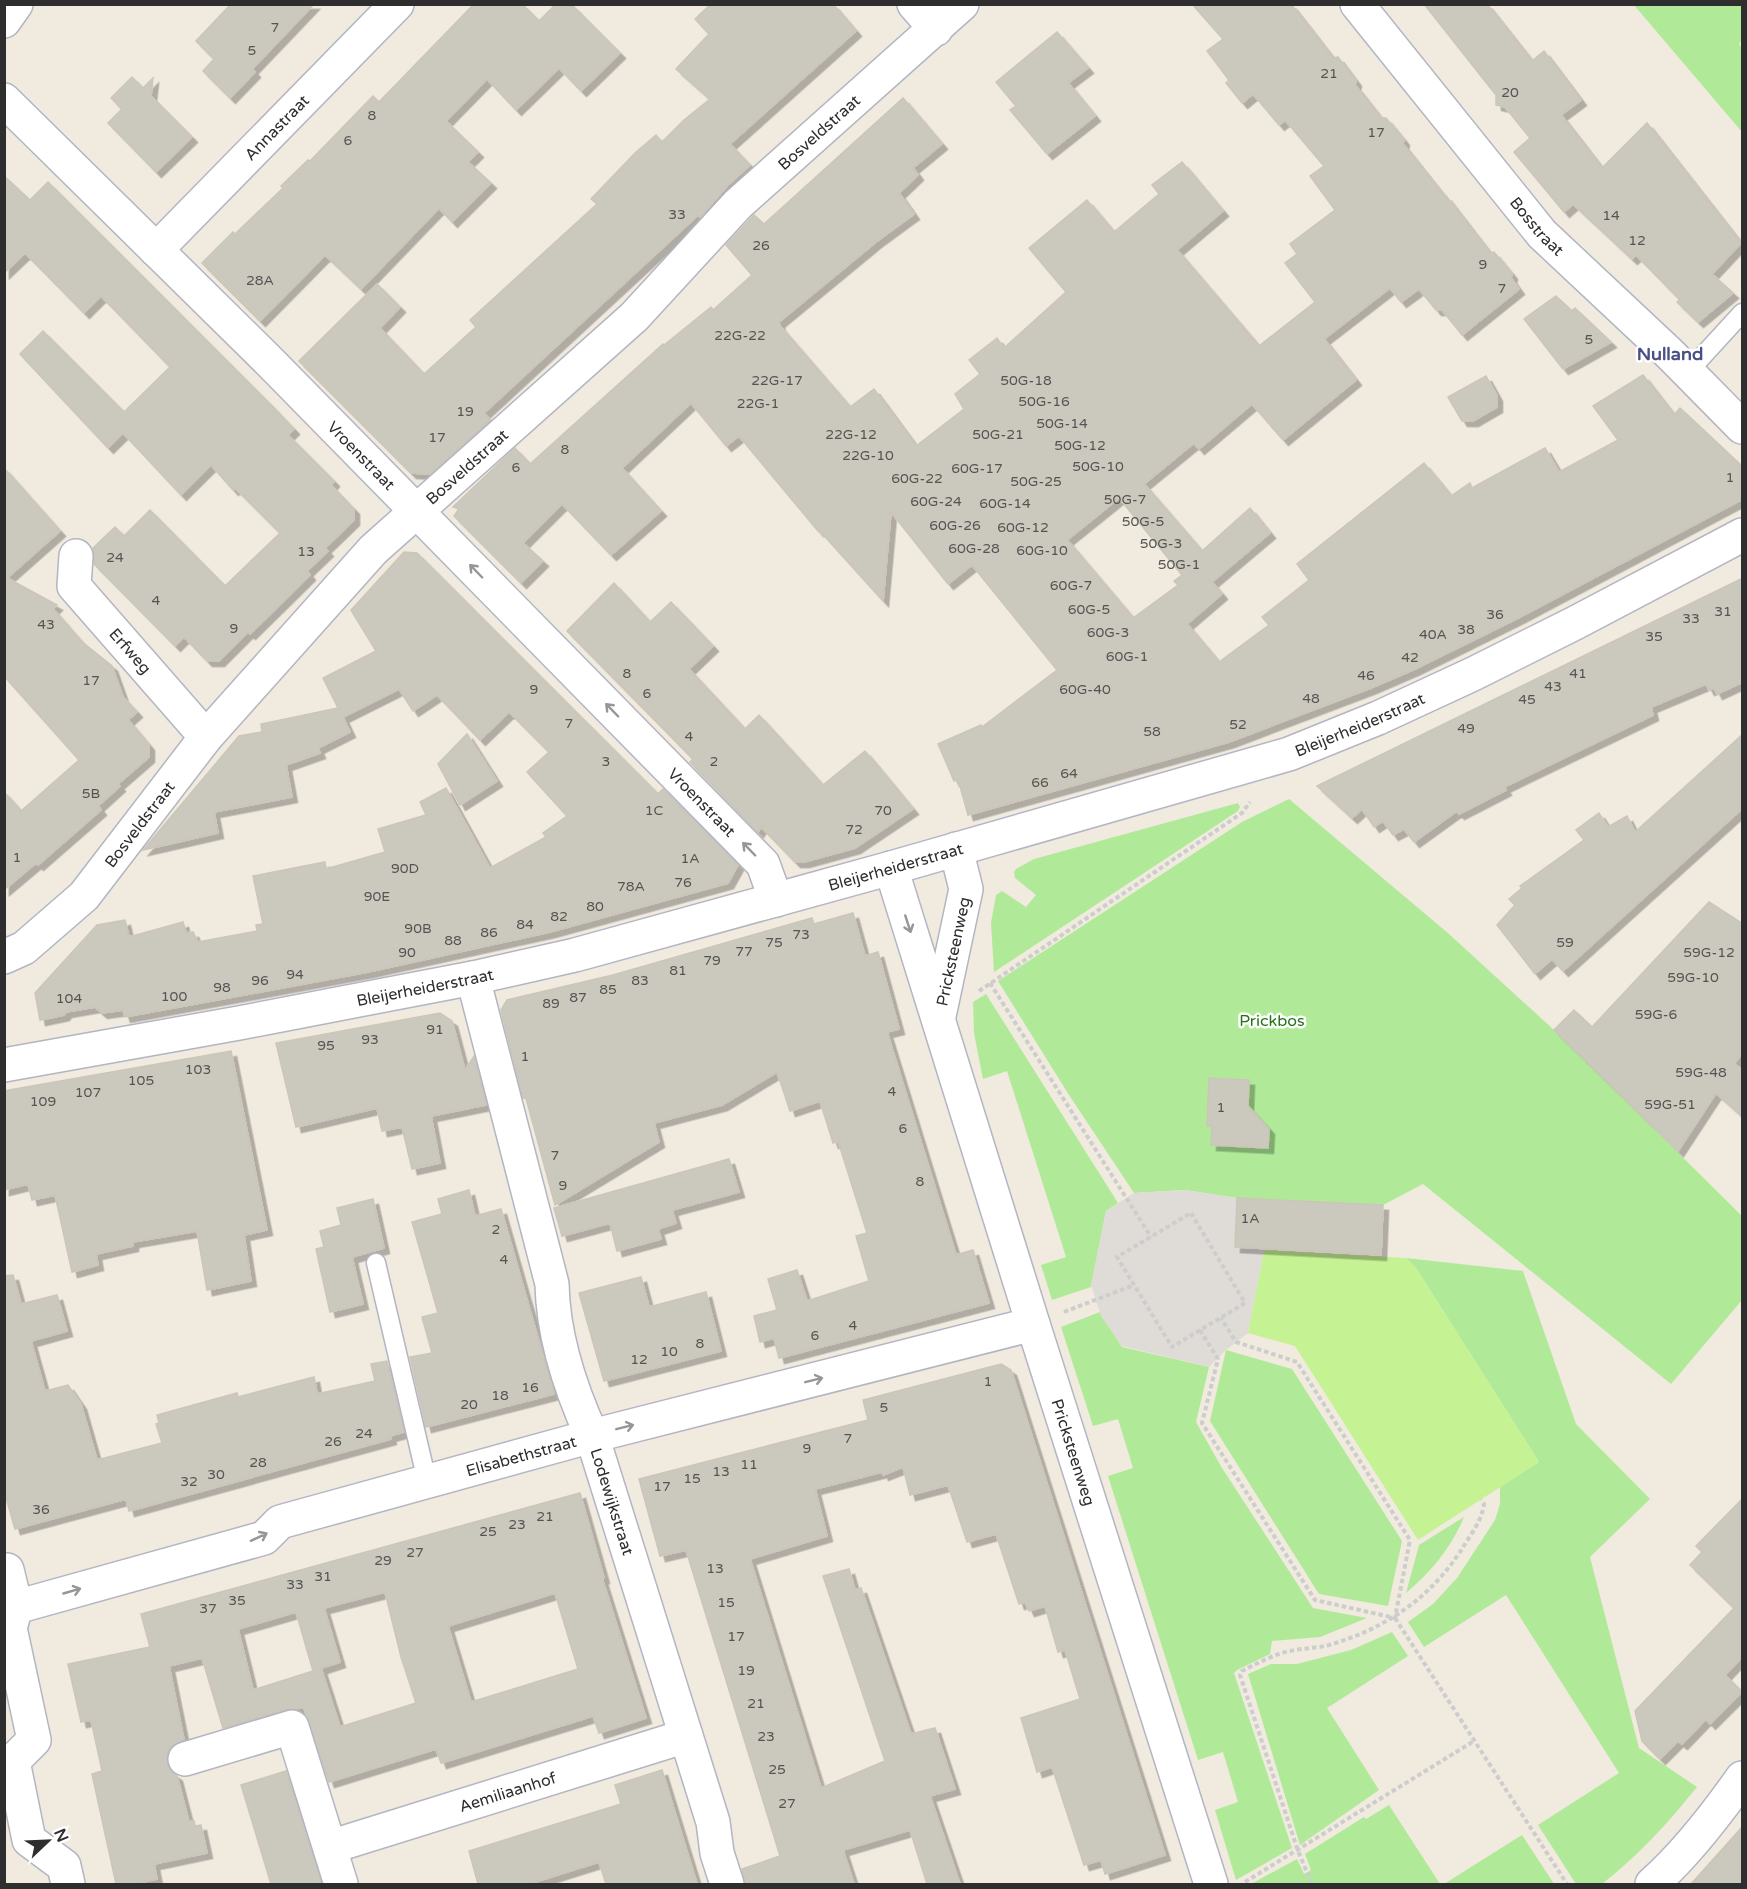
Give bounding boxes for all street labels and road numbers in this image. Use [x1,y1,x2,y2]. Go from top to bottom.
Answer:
street label: Annastraat [240,91,314,165]
street label: Bosveldstraat [774,91,865,175]
street label: Bosstraat [1505,193,1568,260]
street label: Vroenstraat [323,417,399,495]
street label: Bosveldstraat [422,425,513,509]
street label: Erfweg [104,624,155,678]
street label: Bleijerheiderstraat [1292,689,1428,762]
street label: Vroenstraat [663,764,740,841]
street label: Bosveldstraat [100,777,179,872]
street label: Bleijerheiderstraat [826,839,965,896]
street label: Pricksteenweg [932,895,975,1008]
street label: Bleijerheiderstraat [355,965,496,1011]
street label: Pricksteenweg [1046,1396,1099,1508]
street label: Elisabethstraat [464,1432,579,1481]
street label: Lodewijkstraat [585,1446,638,1558]
street label: Aemiliaanhof [457,1768,560,1817]

